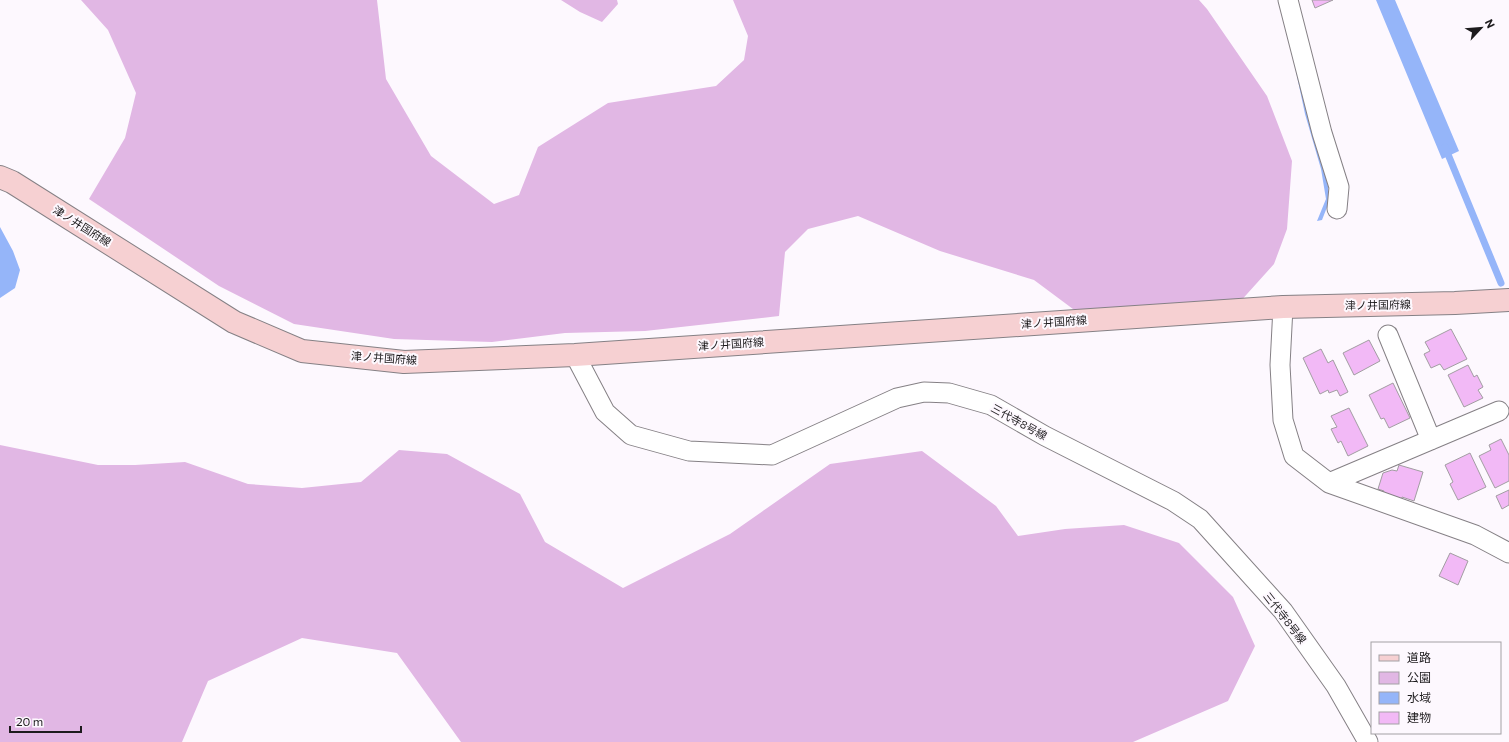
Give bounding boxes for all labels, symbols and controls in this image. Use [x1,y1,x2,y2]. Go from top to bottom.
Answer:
north arrow [1461,8,1501,48]
text: N [1483,17,1498,30]
street label: 津ノ井国府線 [51,203,114,249]
street label: 津ノ井国府線 [1345,297,1411,312]
street label: 津ノ井国府線 [1021,313,1087,330]
street label: 津ノ井国府線 [698,335,764,352]
street label: 津ノ井国府線 [351,349,417,366]
street label: 三代寺8号線 [989,401,1049,442]
street label: 三代寺8号線 [1261,589,1310,646]
legend [1371,642,1501,734]
text: 道路 [1407,650,1431,664]
text: 公園 [1407,670,1431,684]
text: 水域 [1407,690,1431,704]
scale bar [10,708,81,734]
text: 建物 [1407,710,1431,724]
text: 20 m [16,714,43,728]

